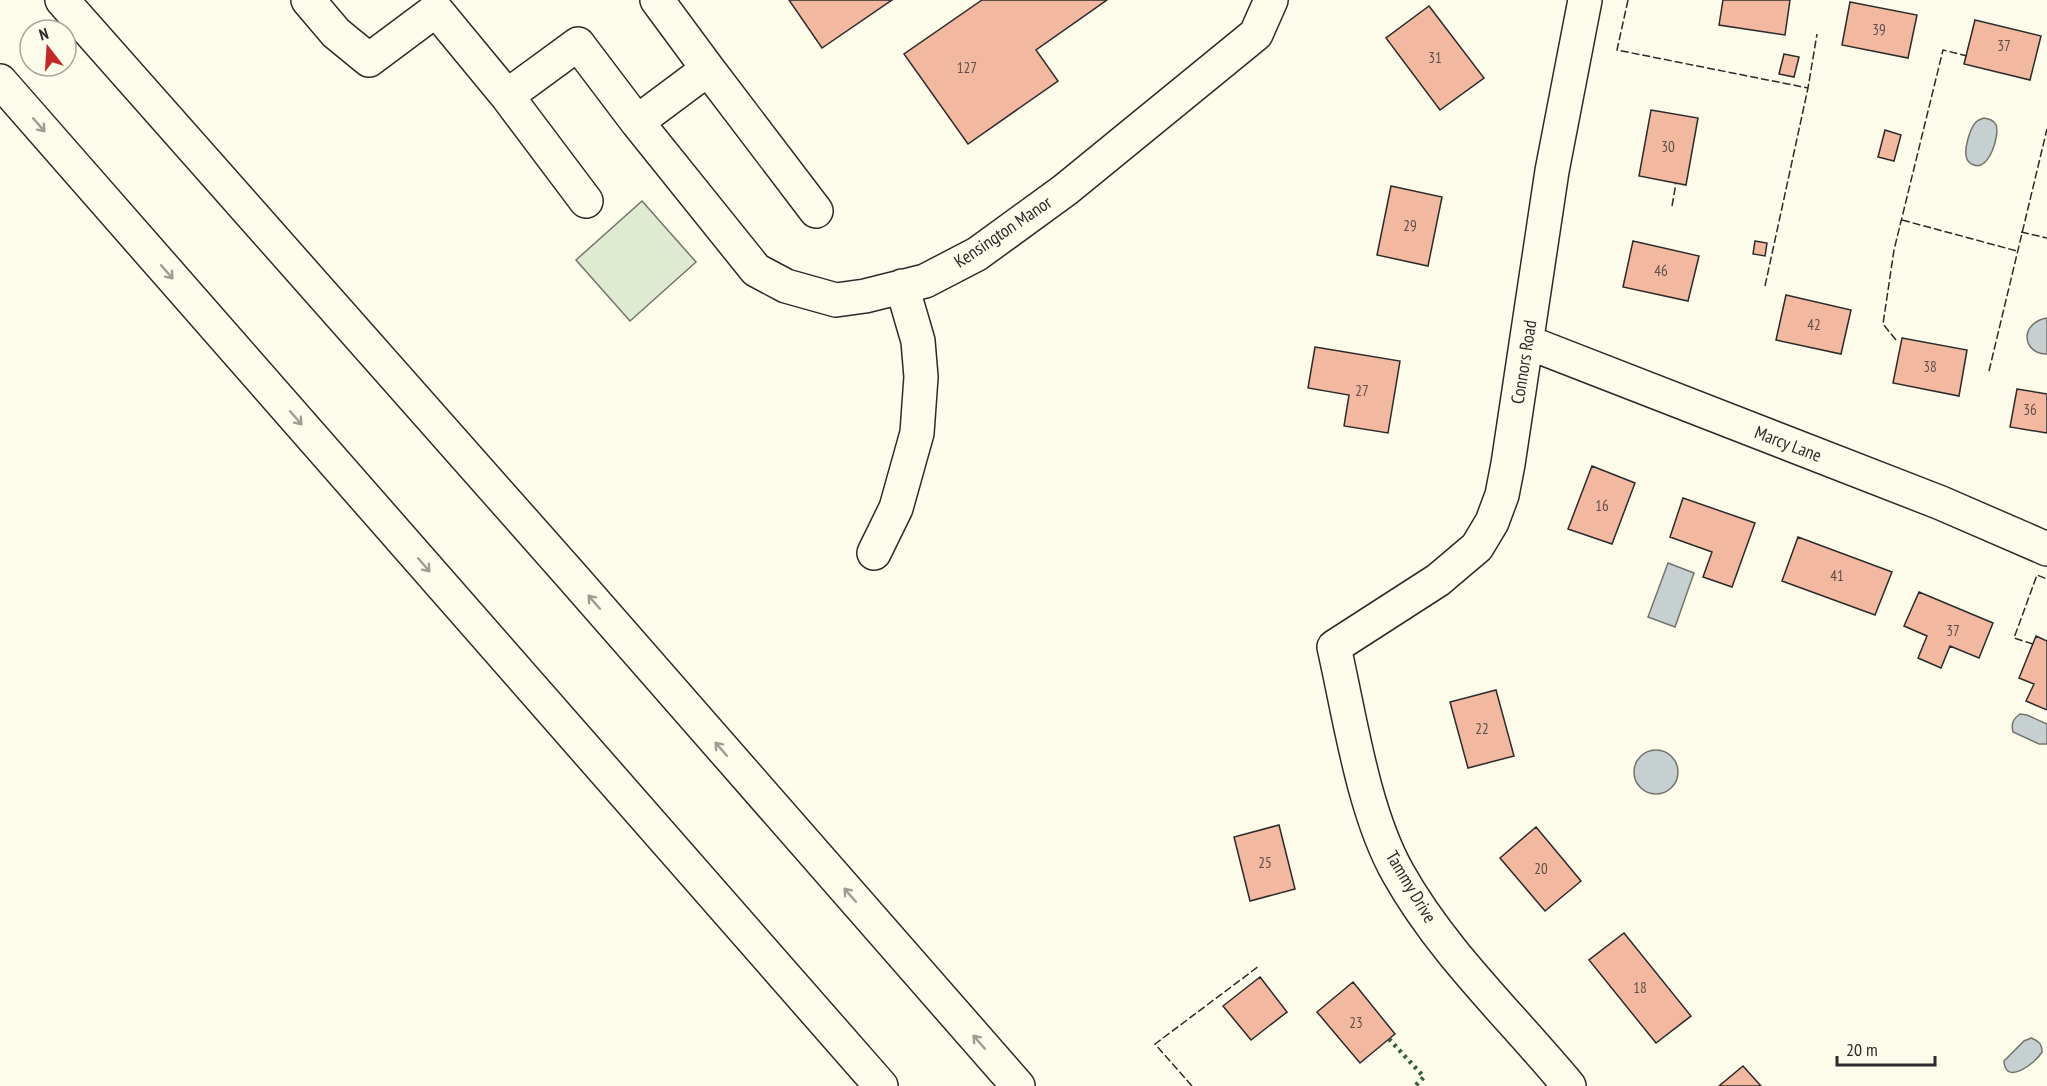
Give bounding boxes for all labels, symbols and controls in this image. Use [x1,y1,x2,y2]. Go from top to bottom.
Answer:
north arrow [18,18,78,78]
house number: 39 [1872,20,1886,39]
text: N [37,23,51,44]
house number: 37 [1997,36,2011,55]
house number: 31 [1428,48,1442,67]
house number: 127 [957,58,977,77]
one-way arrow [32,117,45,133]
house number: 30 [1661,137,1675,156]
street label: Kensington Manor [950,190,1056,273]
house number: 29 [1403,216,1417,235]
house number: 46 [1654,261,1668,280]
one-way arrow [160,264,174,279]
house number: 42 [1807,315,1821,334]
street label: Connors Road [1506,318,1541,406]
house number: 38 [1923,357,1937,376]
house number: 27 [1355,381,1369,400]
house number: 36 [2023,400,2037,419]
one-way arrow [289,410,303,425]
street label: Marcy Lane [1752,420,1825,467]
house number: 16 [1595,496,1609,515]
one-way arrow [417,557,431,572]
house number: 41 [1830,566,1844,585]
one-way arrow [587,594,600,610]
house number: 37 [1946,621,1960,640]
house number: 22 [1475,719,1489,738]
one-way arrow [715,741,728,757]
street label: Tammy Drive [1381,847,1442,927]
house number: 25 [1258,853,1272,872]
house number: 20 [1534,859,1548,878]
one-way arrow [844,888,858,904]
house number: 18 [1633,978,1647,997]
house number: 23 [1349,1013,1363,1032]
scale bar [1837,1029,1934,1067]
one-way arrow [972,1035,986,1050]
text: 20 m [1846,1038,1878,1061]

